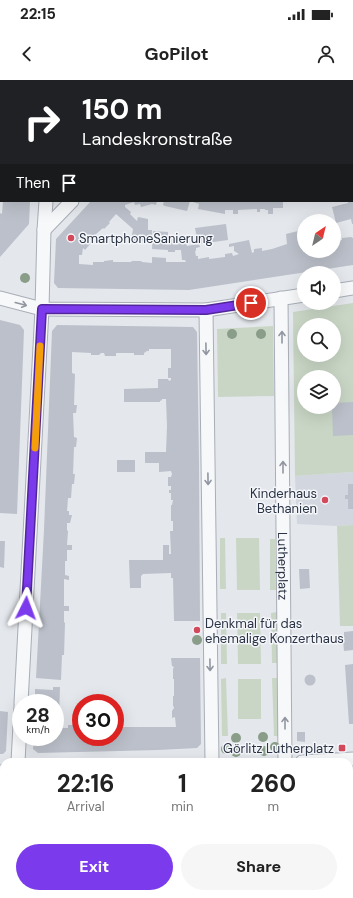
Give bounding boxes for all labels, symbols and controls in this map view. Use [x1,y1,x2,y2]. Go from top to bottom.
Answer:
text: 22:15 [20,4,56,24]
text: GoPilot [144,42,209,66]
icon: back [16,43,38,65]
icon: person [315,43,337,65]
text: 150 m [82,91,162,128]
icon: right [16,96,68,148]
text: Landeskronstraße [82,127,233,151]
icon: arrive [58,172,80,194]
text: Then [16,173,50,193]
north arrow [297,214,341,258]
map controls [297,214,341,414]
place label: SmartphoneSanierung [79,230,213,247]
marker: SmartphoneSanierung [66,233,76,243]
button: sound [297,266,341,310]
pin [234,286,268,320]
icon: arrive [240,292,262,314]
one-way arrow [14,300,27,308]
button: search [297,318,341,362]
one-way arrow [278,331,285,344]
one-way arrow [202,342,210,355]
button: layers [297,370,341,414]
one-way arrow [279,461,286,474]
one-way arrow [204,472,212,485]
place label: Kinderhaus Bethanien [250,485,317,517]
marker: Kinderhaus Bethanien [320,495,330,505]
street label: Lutherplatz [274,532,292,600]
position arrow [5,587,47,629]
place label: Denkmal für das ehemalige Konzerthaus [205,615,344,647]
marker: Denkmal für das ehemalige Konzerthaus [192,625,202,635]
one-way arrow [206,658,214,671]
speed limit sign: 30 [72,694,124,746]
text: 28 [26,702,50,728]
one-way arrow [281,717,288,730]
text: km/h [26,723,50,736]
place label: Görlitz Lutherplatz [223,740,334,757]
marker: Görlitz Lutherplatz [337,743,347,753]
text: 22:16 [57,768,115,799]
text: 1 [178,768,187,799]
text: 260 [250,768,296,799]
text: Arrival [67,798,105,815]
text: min [171,798,193,815]
text: m [267,798,279,815]
button: Exit [16,844,173,890]
button: Share [181,844,337,890]

